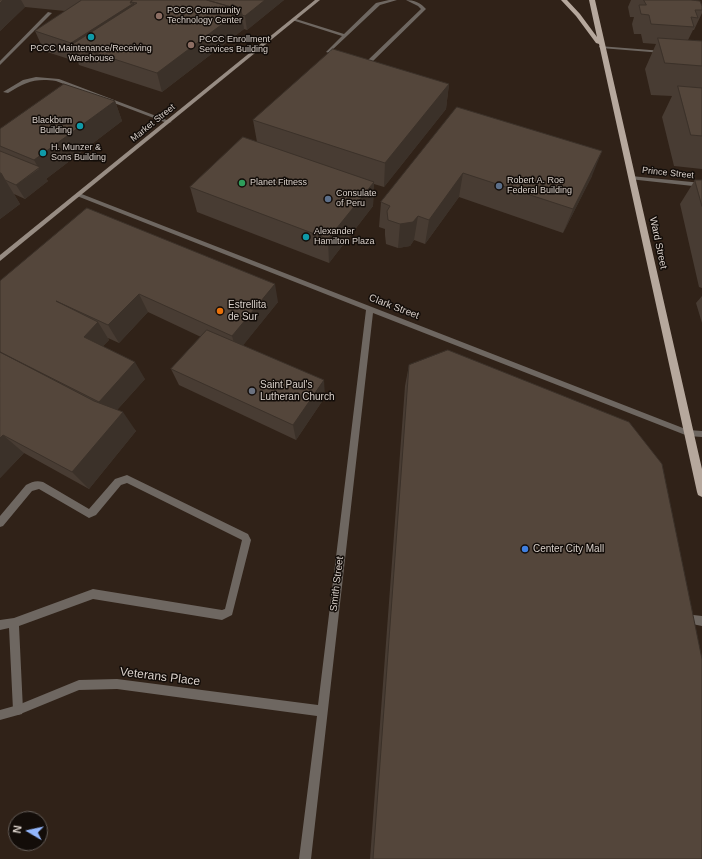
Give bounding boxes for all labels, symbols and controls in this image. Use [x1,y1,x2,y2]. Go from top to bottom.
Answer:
place label: PCCC Community Technology Center [167,6,242,27]
marker: PCCC Community Technology Center [154,11,164,21]
marker: PCCC Maintenance/Receiving Warehouse [86,32,96,42]
place label: PCCC Enrollment Services Building [199,35,270,56]
marker: PCCC Enrollment Services Building [186,40,196,50]
place label: PCCC Maintenance/Receiving Warehouse [30,44,152,65]
street label: Market Street [129,102,177,144]
place label: Blackburn Building [32,116,72,137]
marker: Blackburn Building [75,121,85,131]
place label: H. Munzer & Sons Building [51,143,106,164]
marker: H. Munzer & Sons Building [38,148,48,158]
street label: Prince Street [642,165,694,181]
place label: Robert A. Roe Federal Building [507,176,572,197]
marker: Planet Fitness [237,178,247,188]
place label: Planet Fitness [250,178,307,188]
marker: Robert A. Roe Federal Building [494,181,504,191]
place label: Consulate of Peru [336,189,377,210]
marker: Consulate of Peru [323,194,333,204]
street label: Ward Street [647,216,669,270]
place label: Alexander Hamilton Plaza [314,227,375,248]
marker: Alexander Hamilton Plaza [301,232,311,242]
street label: Clark Street [367,292,421,322]
place label: Estrellita de Sur [228,299,266,322]
marker: Estrellita de Sur [215,306,225,316]
place label: Saint Paul's Lutheran Church [260,379,334,402]
marker: Saint Paul's Lutheran Church [247,386,257,396]
place label: Center City Mall [533,543,604,555]
marker: Center City Mall [520,544,530,554]
street label: Smith Street [328,556,346,612]
street label: Veterans Place [119,665,201,689]
north arrow [8,811,48,851]
text: N [11,824,24,834]

